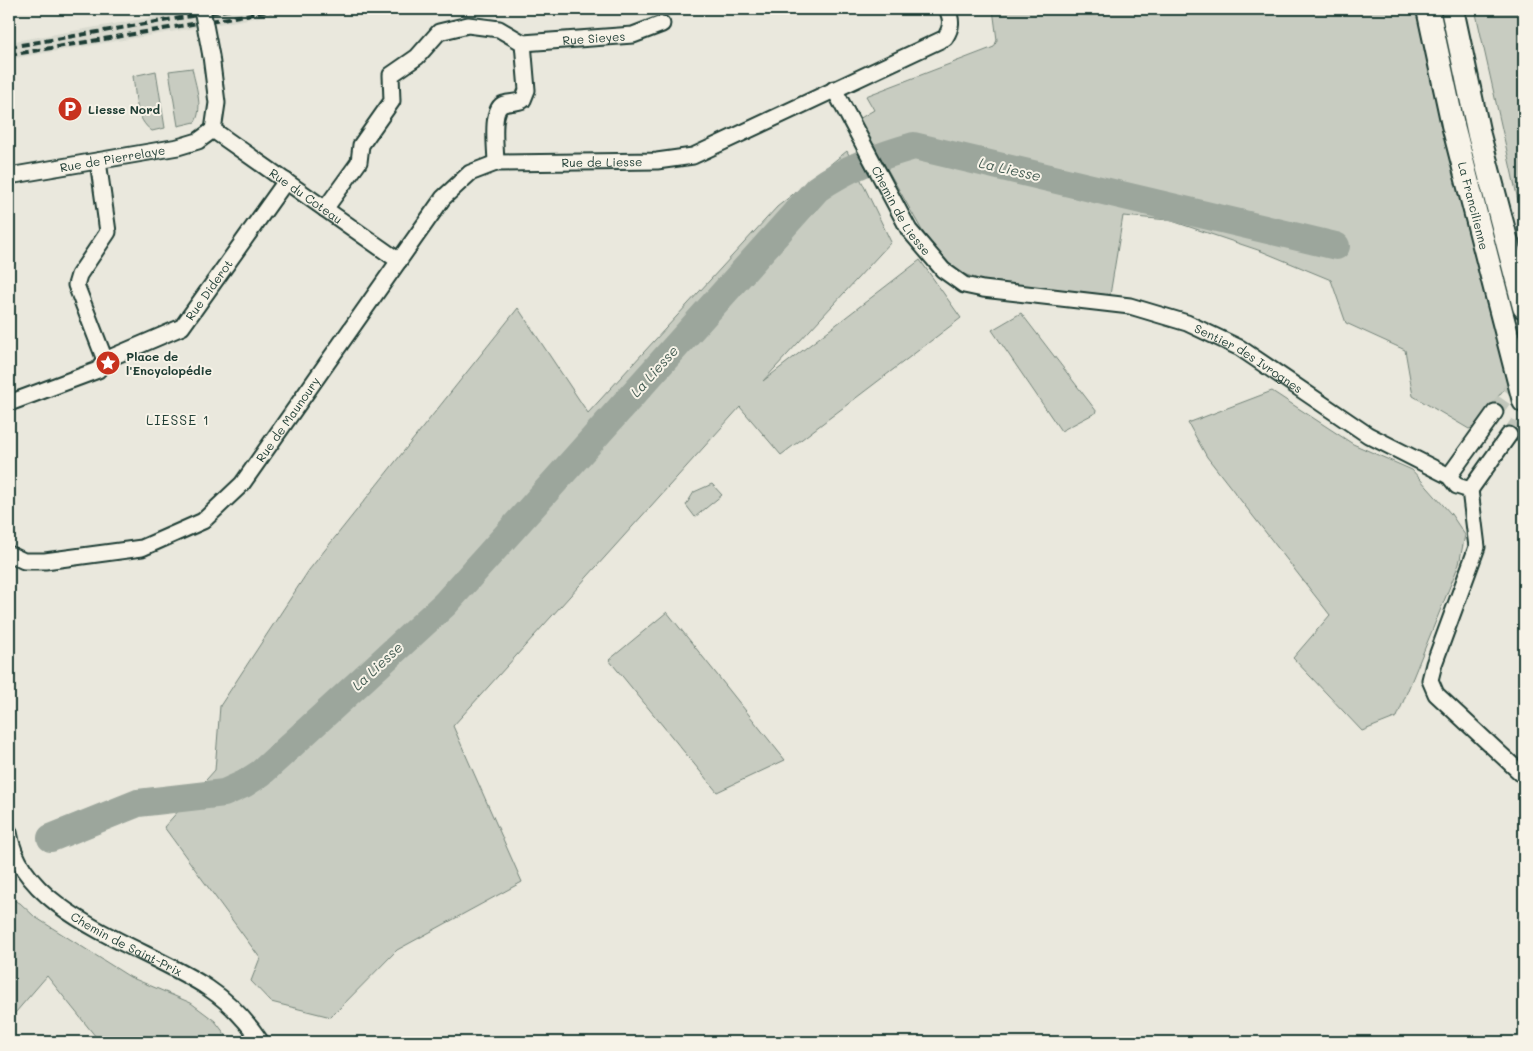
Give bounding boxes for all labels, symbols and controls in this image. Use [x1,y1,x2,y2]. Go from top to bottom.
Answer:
street label: Rue Sieyes [562,28,626,48]
parking icon: Liesse Nord [57,96,83,122]
place label: Liesse Nord [88,101,160,117]
street label: Rue de Pierrelaye [59,141,166,175]
street label: Rue de Liesse [561,153,642,170]
water label: La Liesse [977,153,1043,185]
street label: La Francilienne [1455,160,1493,251]
street label: Chemin de Liesse [868,163,935,258]
street label: Rue du Coteau [266,164,346,227]
street label: Rue Diderot [181,256,236,323]
street label: Sentier des Ivrognes [1192,320,1306,396]
water label: La Liesse [626,341,682,401]
place label: Place de l'Encyclopédie [126,348,212,378]
place icon: Place de l'Encyclopédie [95,350,121,376]
street label: Rue de Maunoury [252,373,323,465]
district label: LIESSE 1 [146,410,210,429]
water label: La Liesse [347,638,407,694]
street label: Chemin de Saint-Prix [68,908,185,979]

